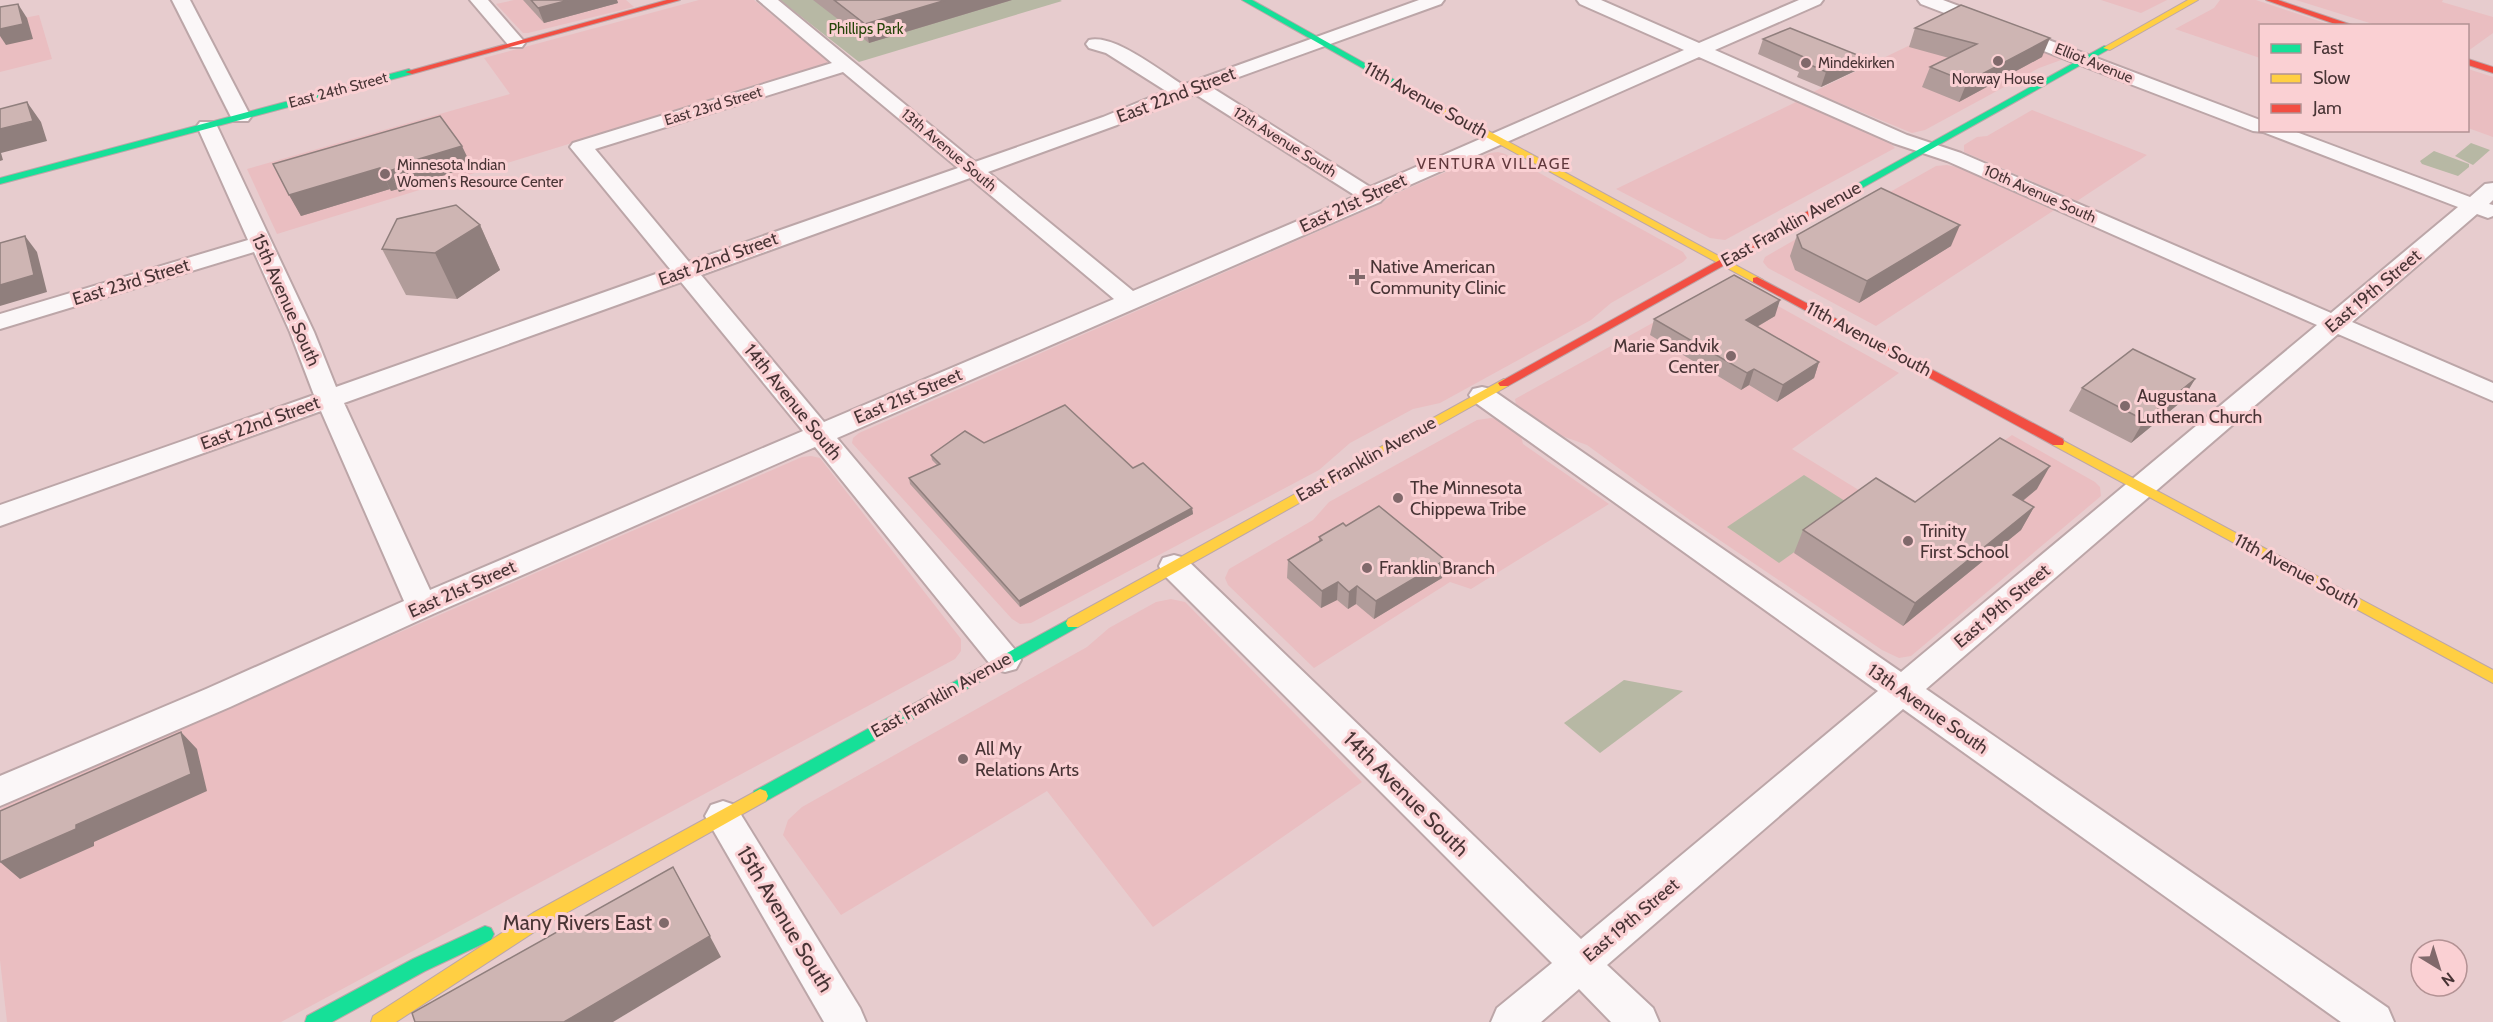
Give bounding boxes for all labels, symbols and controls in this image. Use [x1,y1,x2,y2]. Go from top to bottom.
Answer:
park label: Phillips Park [828,20,904,38]
legend [2259,24,2469,132]
text: Fast [2313,37,2344,59]
street label: Elliot Avenue [2052,39,2136,87]
place label: Mindekirken [1818,54,1895,72]
marker: Norway House [1991,54,2005,68]
marker: Mindekirken [1799,56,1813,70]
street label: 11th Avenue South [1360,57,1492,143]
street label: East 22nd Street [1114,62,1238,128]
text: Slow [2313,67,2350,89]
street label: East 24th Street [287,68,389,112]
place label: Norway House [1952,70,2045,88]
street label: East 23rd Street [662,83,764,129]
text: Jam [2312,97,2342,119]
street label: 12th Avenue South [1230,103,1340,181]
street label: 13th Avenue South [898,105,1000,195]
district label: VENTURA VILLAGE [1417,154,1571,173]
place label: Minnesota Indian Women's Resource Center [397,156,564,191]
street label: 10th Avenue South [1981,161,2099,227]
marker: Minnesota Indian Women's Resource Center [378,167,392,181]
street label: East 21st Street [1296,169,1410,237]
street label: East Franklin Avenue [1717,176,1865,272]
street label: East 22nd Street [655,227,781,291]
street label: 15th Avenue South [247,231,325,369]
street label: East 19th Street [2321,245,2425,337]
street label: East 23rd Street [70,254,192,310]
place label: Native American Community Clinic [1370,256,1506,299]
marker: Native American Community Clinic [1348,268,1366,286]
street label: 11th Avenue South [1803,297,1935,381]
place label: Marie Sandvik Center [1613,335,1720,378]
street label: 14th Avenue South [739,340,847,464]
marker: Marie Sandvik Center [1724,349,1738,363]
street label: East 21st Street [851,363,965,429]
place label: Augustana Lutheran Church [2137,385,2262,428]
street label: East 22nd Street [197,391,323,455]
marker: Augustana Lutheran Church [2118,399,2132,413]
street label: East Franklin Avenue [1292,411,1440,507]
place label: The Minnesota Chippewa Tribe [1410,477,1526,520]
marker: The Minnesota Chippewa Tribe [1391,491,1405,505]
place label: Trinity First School [1920,520,2010,563]
street label: 11th Avenue South [2231,529,2363,613]
marker: Trinity First School [1901,534,1915,548]
street label: East 21st Street [405,556,519,622]
place label: Franklin Branch [1379,557,1495,579]
street label: East 19th Street [1950,560,2054,652]
marker: Franklin Branch [1360,561,1374,575]
street label: East Franklin Avenue [867,647,1015,743]
street label: 13th Avenue South [1863,659,1993,759]
street label: 14th Avenue South [1339,726,1474,861]
place label: All My Relations Arts [975,738,1079,781]
marker: All My Relations Arts [956,752,970,766]
street label: 15th Avenue South [732,841,839,996]
street label: East 19th Street [1579,874,1683,966]
place label: Many Rivers East [503,910,652,935]
marker: Many Rivers East [657,916,671,930]
north arrow [2409,938,2469,998]
text: N [2438,968,2458,990]

